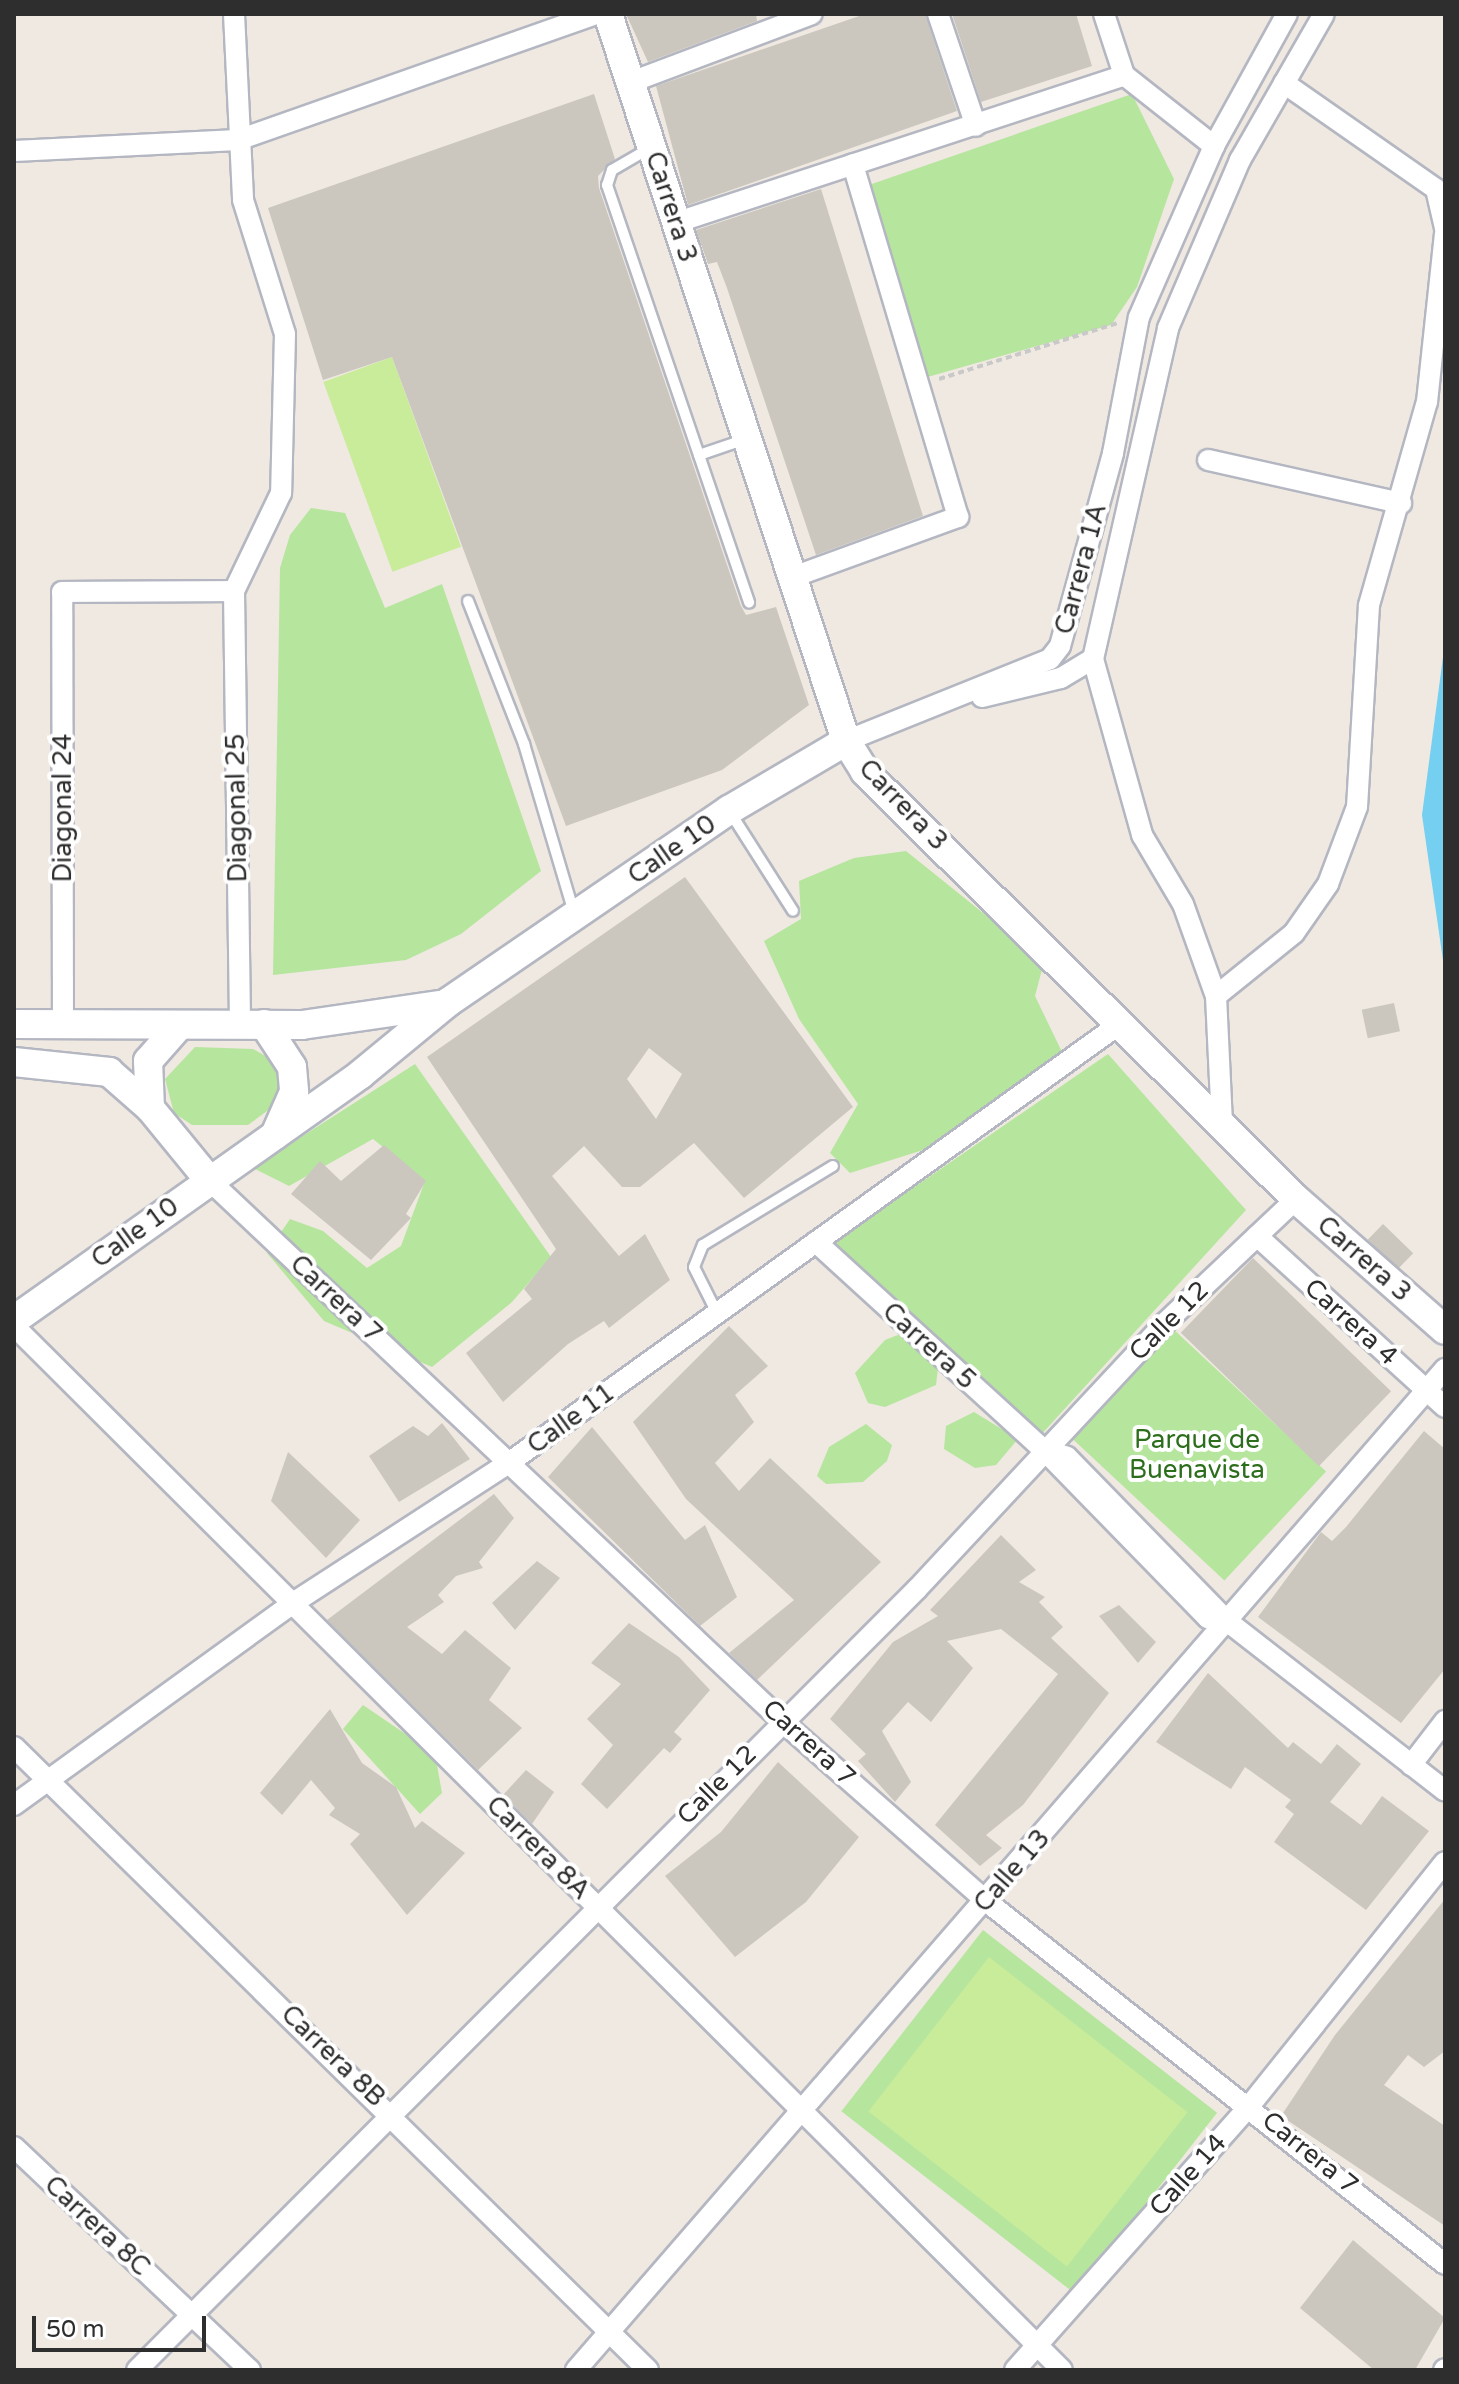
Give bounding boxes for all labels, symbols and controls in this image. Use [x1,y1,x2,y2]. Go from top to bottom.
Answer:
street label: Carrera 3 [638,148,704,266]
street label: Carrera 1A [1049,500,1113,638]
street label: Diagonal 25 [220,733,254,883]
street label: Diagonal 24 [47,734,79,882]
street label: Carrera 3 [852,753,954,857]
street label: Calle 10 [622,809,722,891]
street label: Calle 10 [85,1191,185,1275]
street label: Carrera 3 [1311,1210,1417,1308]
street label: Carrera 7 [283,1249,389,1349]
street label: Carrera 4 [1298,1272,1404,1372]
street label: Calle 12 [1123,1275,1215,1367]
street label: Carrera 5 [876,1296,982,1396]
street label: Calle 11 [521,1377,621,1461]
park label: Parque de Buenavista [1129,1424,1265,1486]
street label: Carrera 7 [756,1693,862,1793]
street label: Calle 12 [671,1739,763,1831]
street label: Carrera 8A [480,1790,596,1906]
street label: Calle 13 [968,1823,1056,1919]
street label: Carrera 8B [274,1999,392,2113]
street label: Carrera 7 [1256,2105,1364,2201]
street label: Calle 14 [1143,2127,1233,2223]
street label: Carrera 8C [38,2169,156,2283]
scale bar [36,2300,210,2350]
text: 50 m [46,2315,104,2344]

